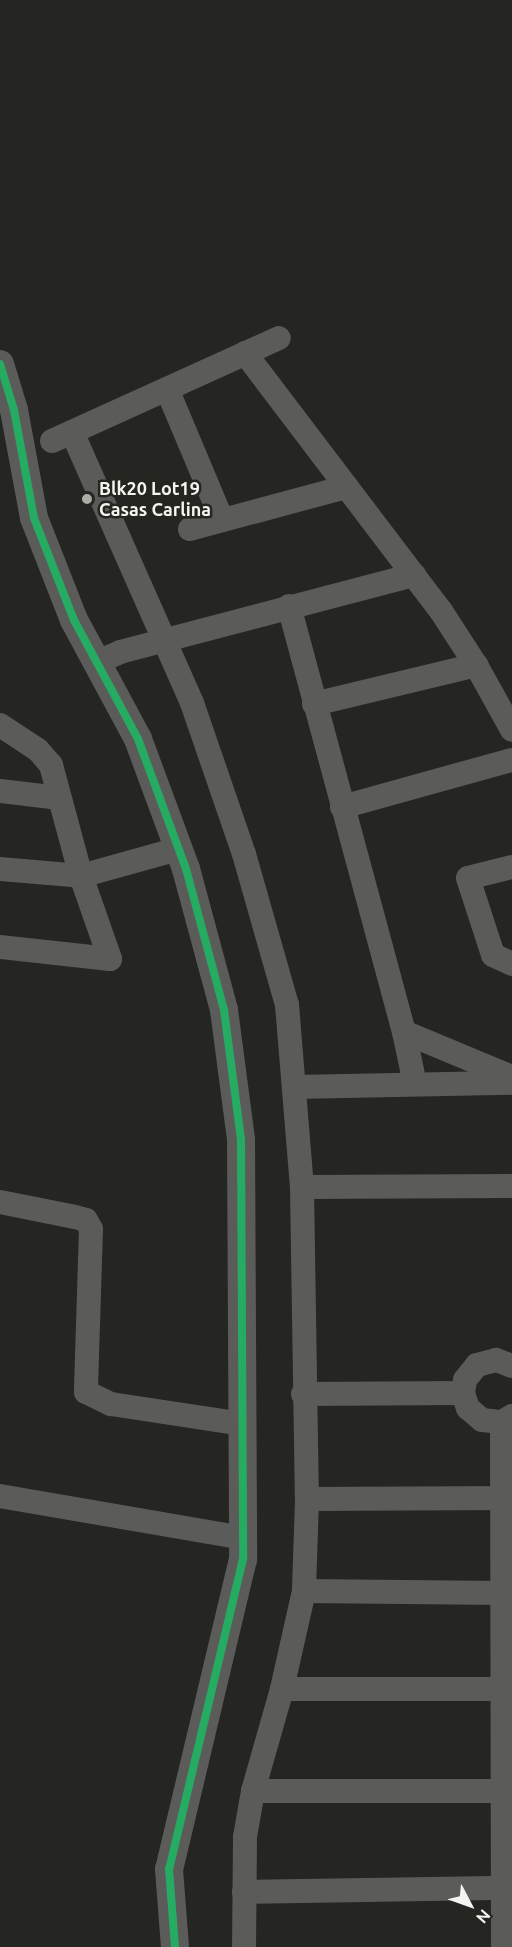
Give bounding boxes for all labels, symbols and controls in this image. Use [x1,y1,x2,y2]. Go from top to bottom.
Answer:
place label: Blk20 Lot19 Casas Carlina [99,478,211,520]
marker: Blk20 Lot19 Casas Carlina [80,492,94,506]
north arrow [440,1875,500,1935]
text: N [473,1906,494,1927]

